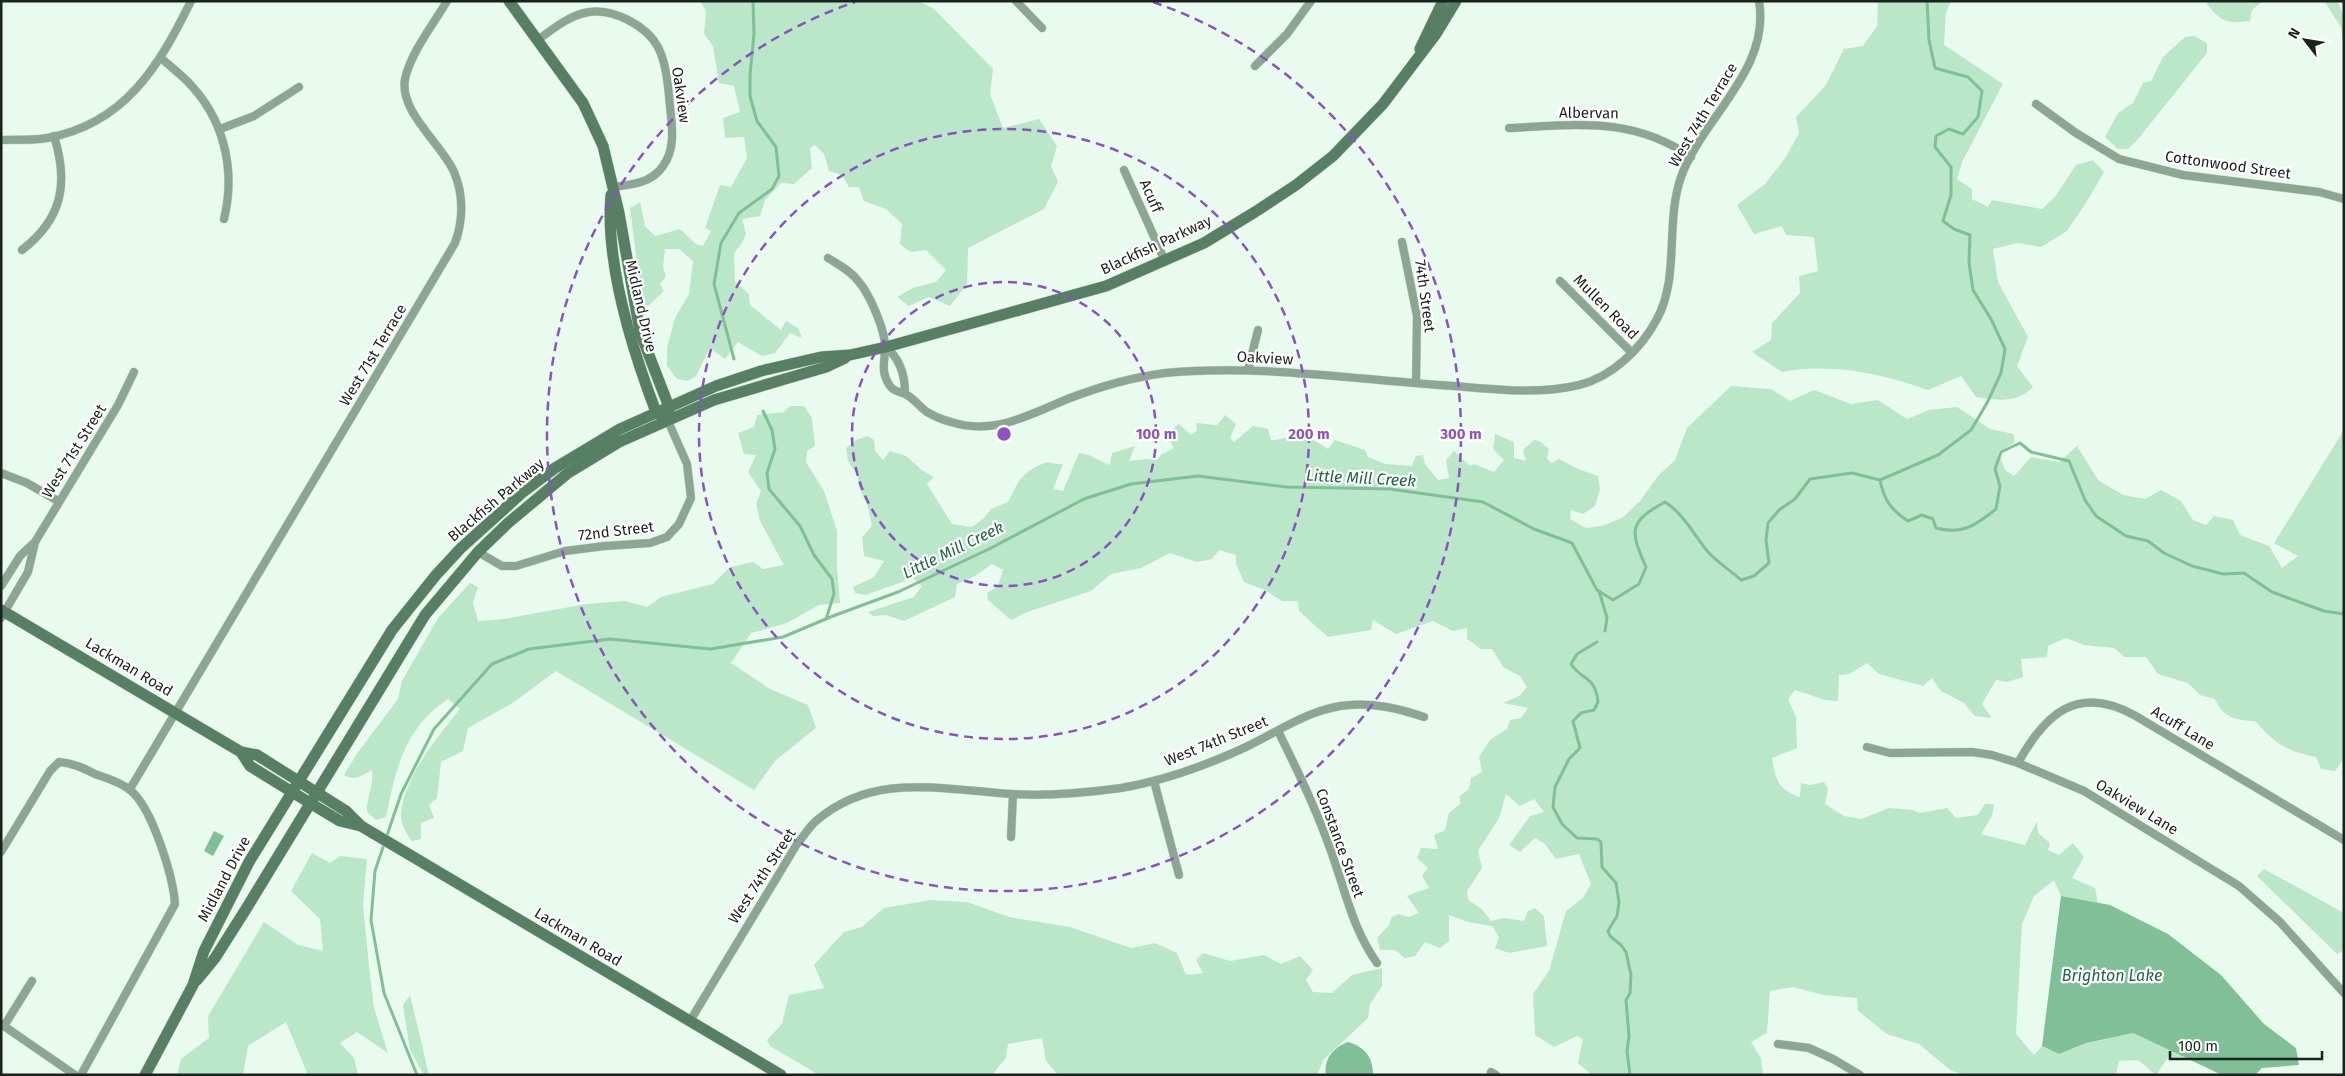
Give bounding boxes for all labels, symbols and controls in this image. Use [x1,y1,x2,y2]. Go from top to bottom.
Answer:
north arrow [2280,15,2330,65]
text: N [2285,25,2304,42]
street label: West 74th Terrace [1665,60,1741,170]
street label: Oakview [668,66,694,125]
street label: Albervan [1559,103,1619,123]
street label: Cottonwood Street [2164,147,2293,183]
street label: Acuff [1136,177,1167,216]
street label: Blackfish Parkway [1098,211,1215,279]
street label: Midland Drive [622,258,660,354]
street label: 74th Street [1411,259,1439,334]
street label: Mullen Road [1570,271,1642,343]
street label: West 71st Terrace [336,301,410,409]
street label: Oakview [1236,348,1294,368]
street label: West 71st Street [38,400,110,501]
centre of rings [995,425,1013,443]
text: 100 m [1136,425,1176,443]
text: 200 m [1288,425,1330,443]
text: 300 m [1439,425,1482,443]
street label: Blackfish Parkway [444,454,548,546]
water label: Little Mill Creek [1306,466,1417,490]
street label: 72nd Street [577,517,656,545]
water label: Little Mill Creek [899,517,1007,583]
street label: Lackman Road [82,634,176,700]
street label: Acuff Lane [2148,702,2218,754]
street label: West 74th Street [1162,712,1271,770]
street label: Oakview Lane [2092,775,2182,839]
street label: Constance Street [1312,786,1368,900]
street label: West 74th Street [725,825,800,927]
street label: Midland Drive [194,833,254,925]
street label: Lackman Road [531,904,625,970]
water label: Brighton Lake [2062,966,2162,985]
scale bar [2170,1028,2322,1060]
text: 100 m [2178,1037,2218,1055]

